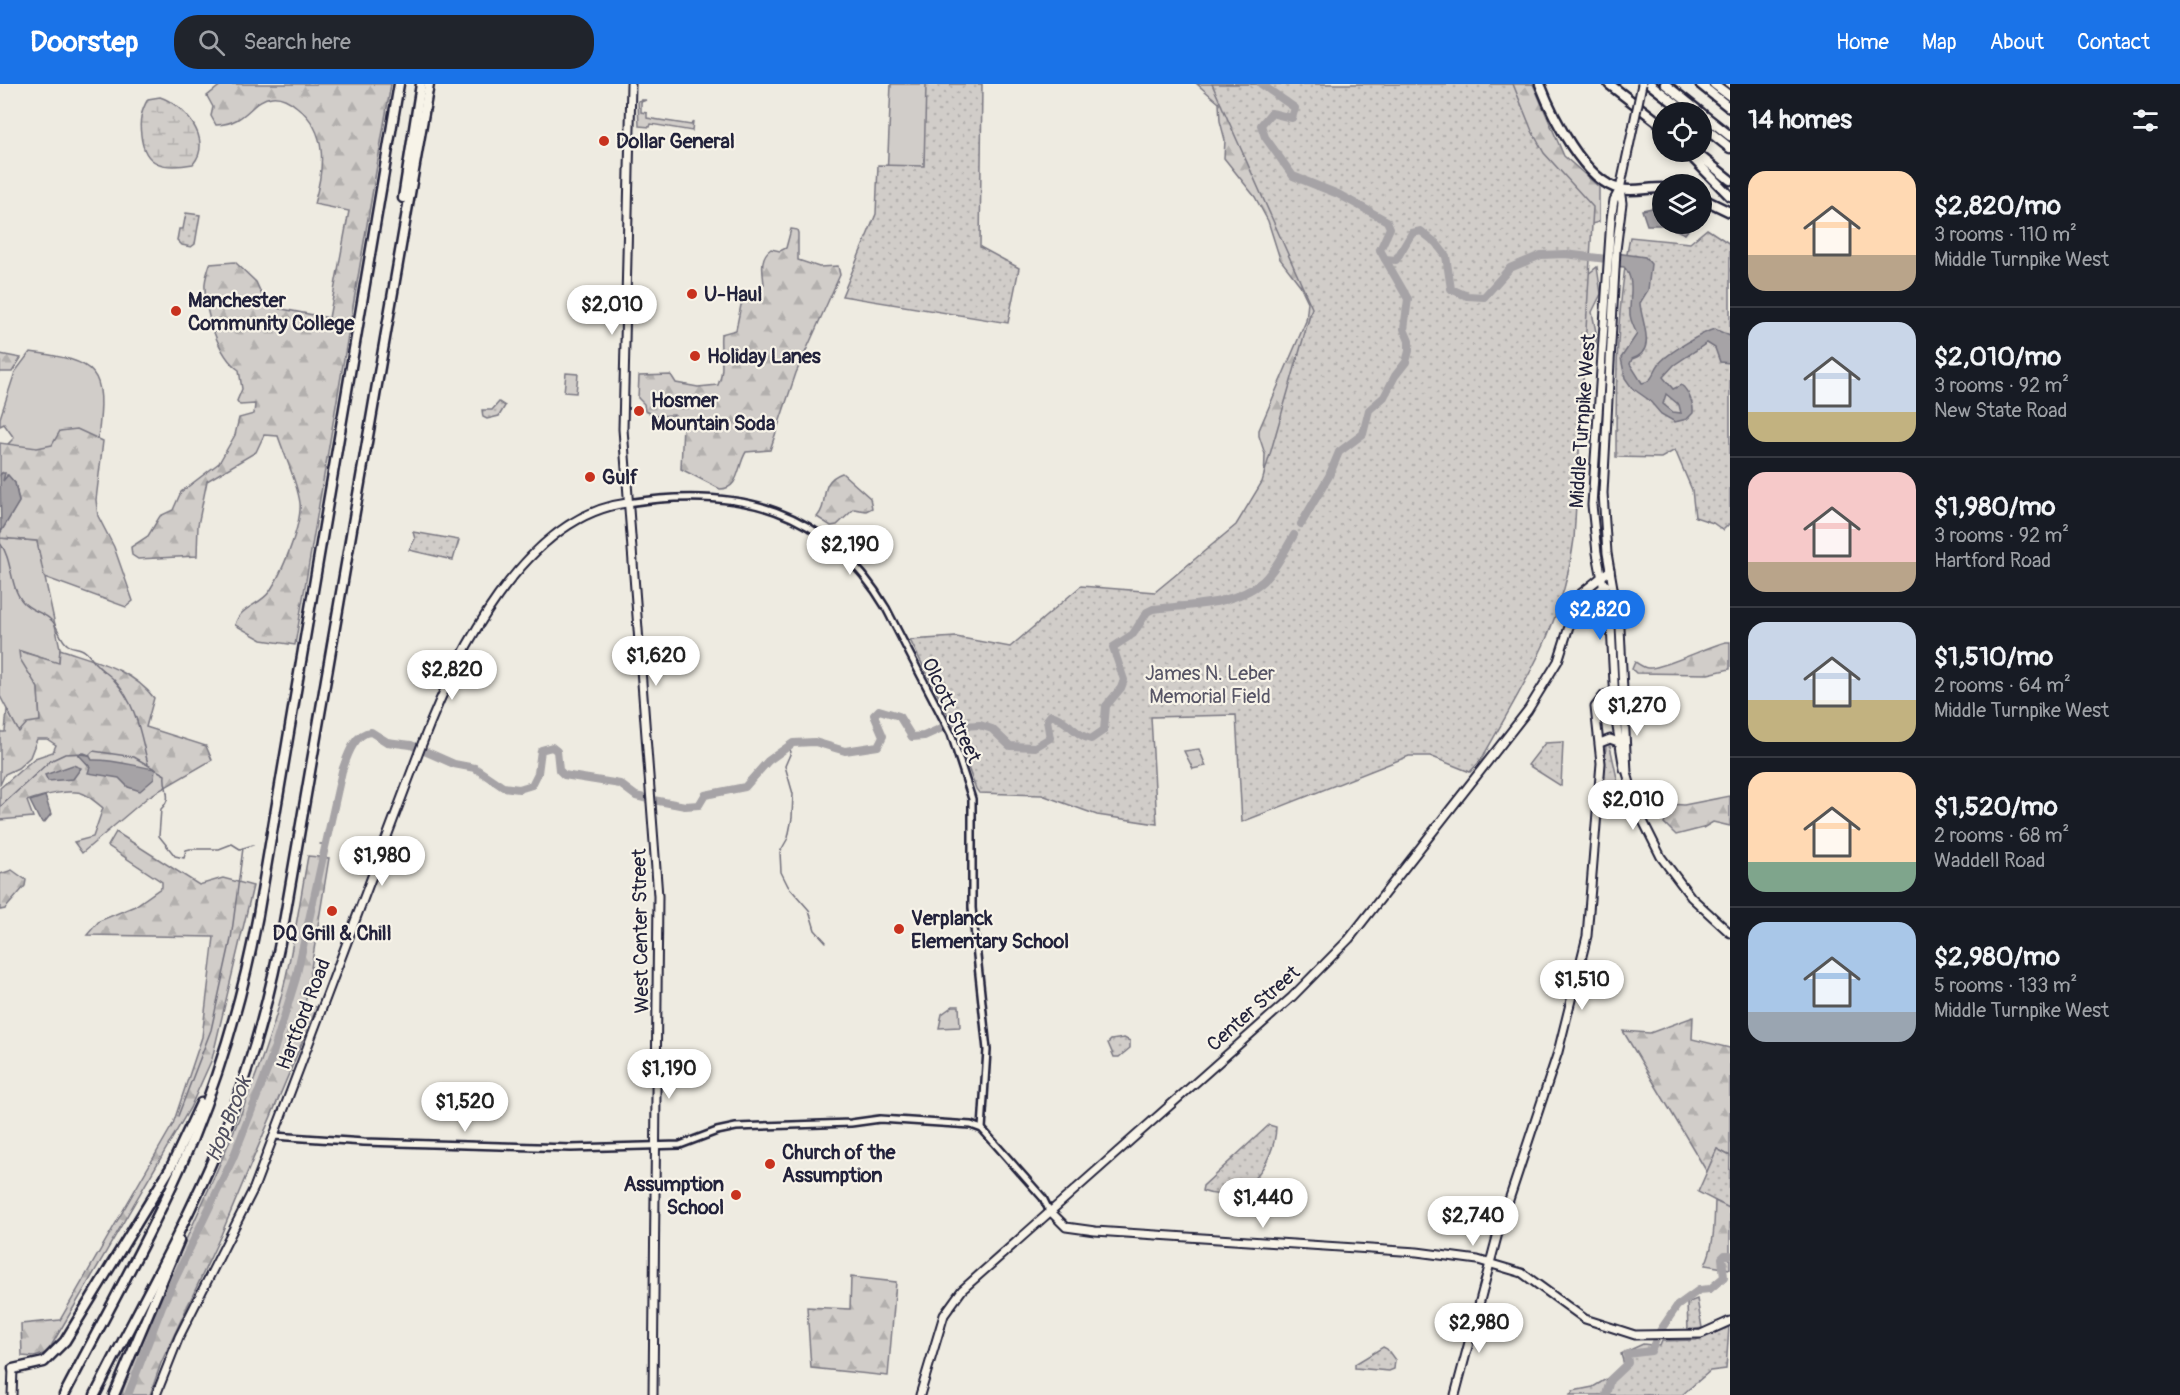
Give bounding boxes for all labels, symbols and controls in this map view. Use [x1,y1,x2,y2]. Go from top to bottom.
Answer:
search box [174,15,594,69]
text: Doorstep [30,25,138,60]
icon: search [195,26,228,59]
text: Search here [243,28,351,56]
text: Home [1836,29,1889,56]
text: Map [1922,29,1957,56]
text: About [1990,29,2044,56]
text: Contact [2077,29,2150,56]
map controls [1652,102,1712,234]
button: locate [1652,102,1712,162]
text: 14 homes [1748,104,1852,136]
icon: filters [2129,104,2162,137]
place label: Dollar General [616,129,735,154]
marker: Dollar General [597,134,611,148]
button: layers [1652,174,1712,234]
text: $2,820/mo [1934,190,2061,222]
icon: home [1796,195,1868,267]
text: 3 rooms · 110 m² [1934,222,2077,247]
text: Middle Turnpike West [1934,247,2109,272]
place label: U-Haul [704,282,762,307]
pin: $2,010 [563,285,661,336]
marker: U-Haul [685,287,699,301]
place label: Manchester Community College [188,288,355,336]
text: $2,010 [581,292,643,317]
marker: Manchester Community College [169,304,183,318]
street label: Middle Turnpike West [1564,332,1601,509]
text: $2,010/mo [1934,341,2061,373]
place label: Holiday Lanes [707,344,821,369]
icon: home [1796,346,1868,418]
marker: Holiday Lanes [688,349,702,363]
text: 3 rooms · 92 m² [1934,373,2069,398]
place label: Hosmer Mountain Soda [651,388,775,436]
text: New State Road [1934,398,2067,423]
marker: Hosmer Mountain Soda [632,404,646,418]
place label: Gulf [602,465,639,490]
marker: Gulf [583,470,597,484]
text: $1,980/mo [1934,491,2056,523]
icon: home [1796,496,1868,568]
text: 3 rooms · 92 m² [1934,523,2069,548]
pin: $2,190 [801,525,899,576]
text: $2,190 [821,532,879,557]
text: Hartford Road [1934,548,2051,573]
pin: $2,820 [1551,590,1649,641]
text: $2,820 [1569,597,1631,622]
pin: $1,620 [607,636,705,687]
text: $1,510/mo [1934,641,2053,673]
text: $1,620 [626,643,686,668]
icon: home [1796,646,1868,718]
pin: $2,820 [403,650,501,701]
street label: Olcott Street [916,654,987,768]
text: $2,820 [421,657,483,682]
park label: James N. Leber Memorial Field [1145,661,1275,709]
text: 2 rooms · 64 m² [1934,673,2071,698]
pin: $1,270 [1588,686,1686,737]
text: $1,270 [1607,693,1667,718]
text: Middle Turnpike West [1934,698,2109,723]
pin: $2,010 [1584,780,1682,831]
text: $2,010 [1602,787,1664,812]
text: $1,520/mo [1934,791,2058,823]
icon: home [1796,796,1868,868]
text: 2 rooms · 68 m² [1934,823,2069,848]
pin: $1,980 [333,836,431,887]
text: $1,980 [353,843,411,868]
street label: West Center Street [627,847,654,1014]
text: Waddell Road [1934,848,2045,873]
marker: DQ Grill & Chill [325,904,339,918]
place label: Verplanck Elementary School [911,906,1069,954]
place label: DQ Grill & Chill [273,921,391,946]
marker: Verplanck Elementary School [892,922,906,936]
text: $2,980/mo [1934,941,2060,973]
icon: home [1796,946,1868,1018]
street label: Hartford Road [271,955,336,1073]
street label: Center Street [1202,959,1306,1057]
pin: $1,510 [1533,960,1631,1011]
text: $1,510 [1554,967,1610,992]
text: 5 rooms · 133 m² [1934,973,2077,998]
text: Middle Turnpike West [1934,998,2109,1023]
pin: $1,190 [620,1049,718,1100]
text: $1,190 [641,1056,697,1081]
water label: Hop Brook [199,1071,259,1166]
pin: $1,520 [416,1082,514,1133]
text: $1,520 [435,1089,495,1114]
place label: Church of the Assumption [782,1140,896,1188]
marker: Church of the Assumption [763,1157,777,1171]
place label: Assumption School [623,1172,724,1220]
pin: $1,440 [1214,1178,1312,1229]
text: $1,440 [1233,1185,1293,1210]
marker: Assumption School [729,1188,743,1202]
pin: $2,740 [1424,1196,1522,1247]
text: $2,740 [1442,1203,1504,1228]
pin: $2,980 [1430,1303,1528,1354]
text: $2,980 [1448,1310,1510,1335]

